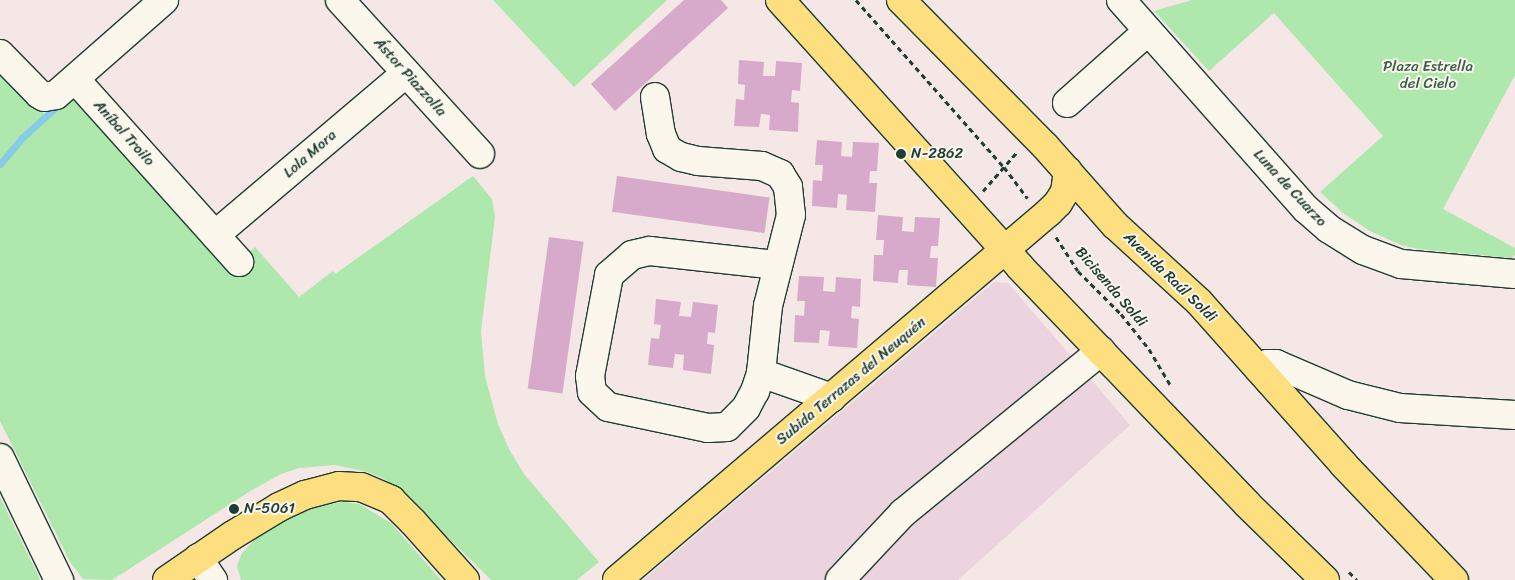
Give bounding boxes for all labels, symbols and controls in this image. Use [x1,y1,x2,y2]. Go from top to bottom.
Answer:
street label: Ástor Piazzolla [370,34,450,120]
park label: Plaza Estrella del Cielo [1382,57,1474,92]
street label: Aníbal Troilo [90,96,158,170]
street label: Lola Mora [280,126,340,182]
place label: N-2862 [911,145,963,163]
street label: Luna de Cuarzo [1249,145,1331,231]
marker: N-2862 [895,148,907,160]
street label: Avenida Raúl Soldi [1120,228,1220,326]
street label: Bicisenda Soldi [1071,243,1151,331]
street label: Subida Terrazas del Neuquén [772,313,930,449]
place label: N-5061 [244,500,295,518]
marker: N-5061 [228,503,240,515]

